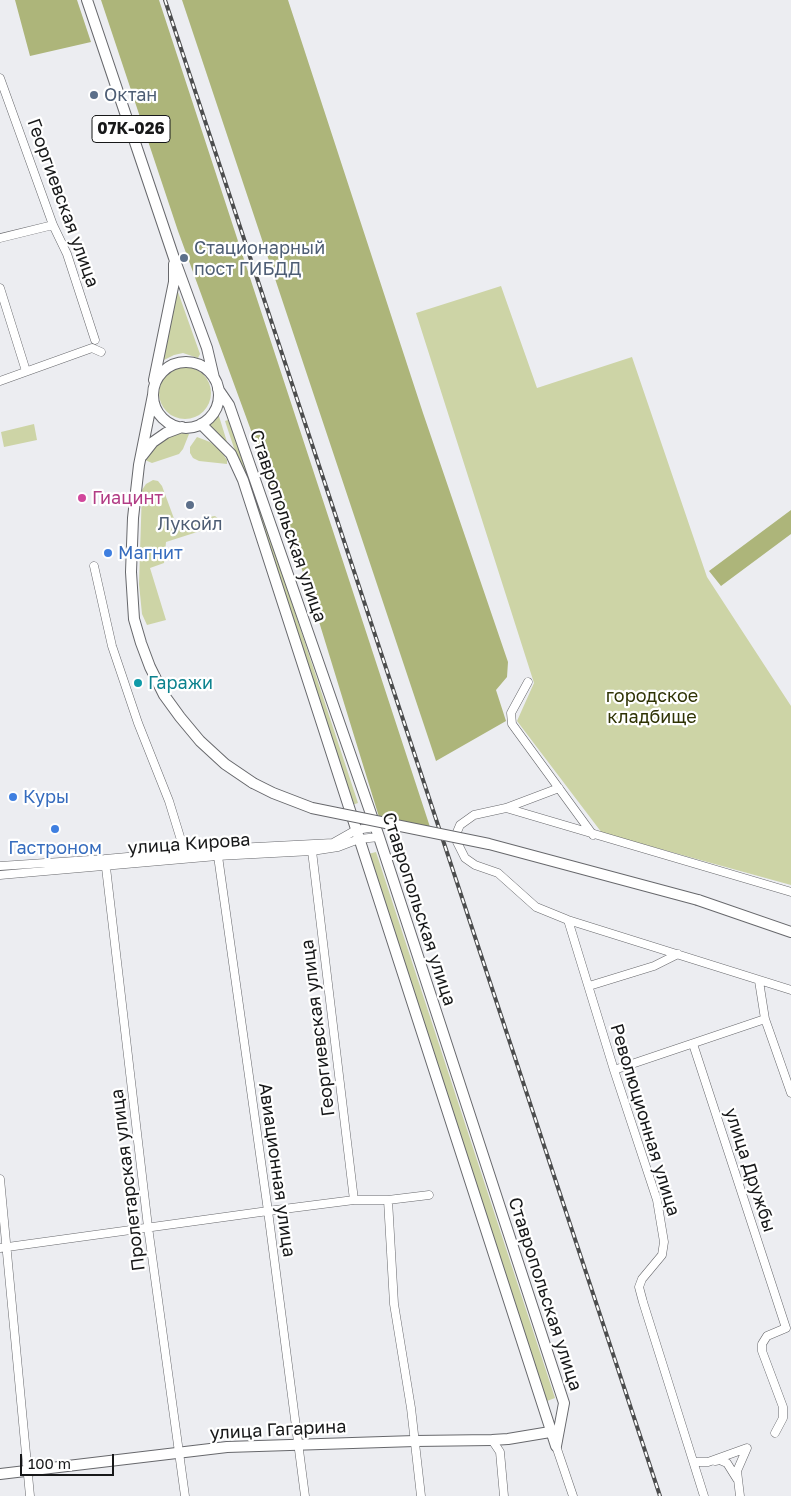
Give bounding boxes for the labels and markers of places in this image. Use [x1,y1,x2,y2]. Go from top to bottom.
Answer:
place label: Октан [104,84,157,106]
marker: Октан [88,89,100,101]
place label: Стационарный пост ГИБДД [194,237,325,280]
marker: Стационарный пост ГИБДД [178,252,190,264]
place label: Гиацинт [92,487,163,509]
marker: Гиацинт [76,492,88,504]
marker: Лукойл [184,499,196,511]
place label: Лукойл [157,513,223,535]
place label: Магнит [118,542,183,564]
marker: Магнит [102,547,114,559]
place label: Гаражи [148,672,213,694]
marker: Гаражи [132,677,144,689]
place label: Куры [23,786,69,808]
marker: Куры [7,791,19,803]
marker: Гастроном [49,823,61,835]
place label: Гастроном [8,837,102,859]

